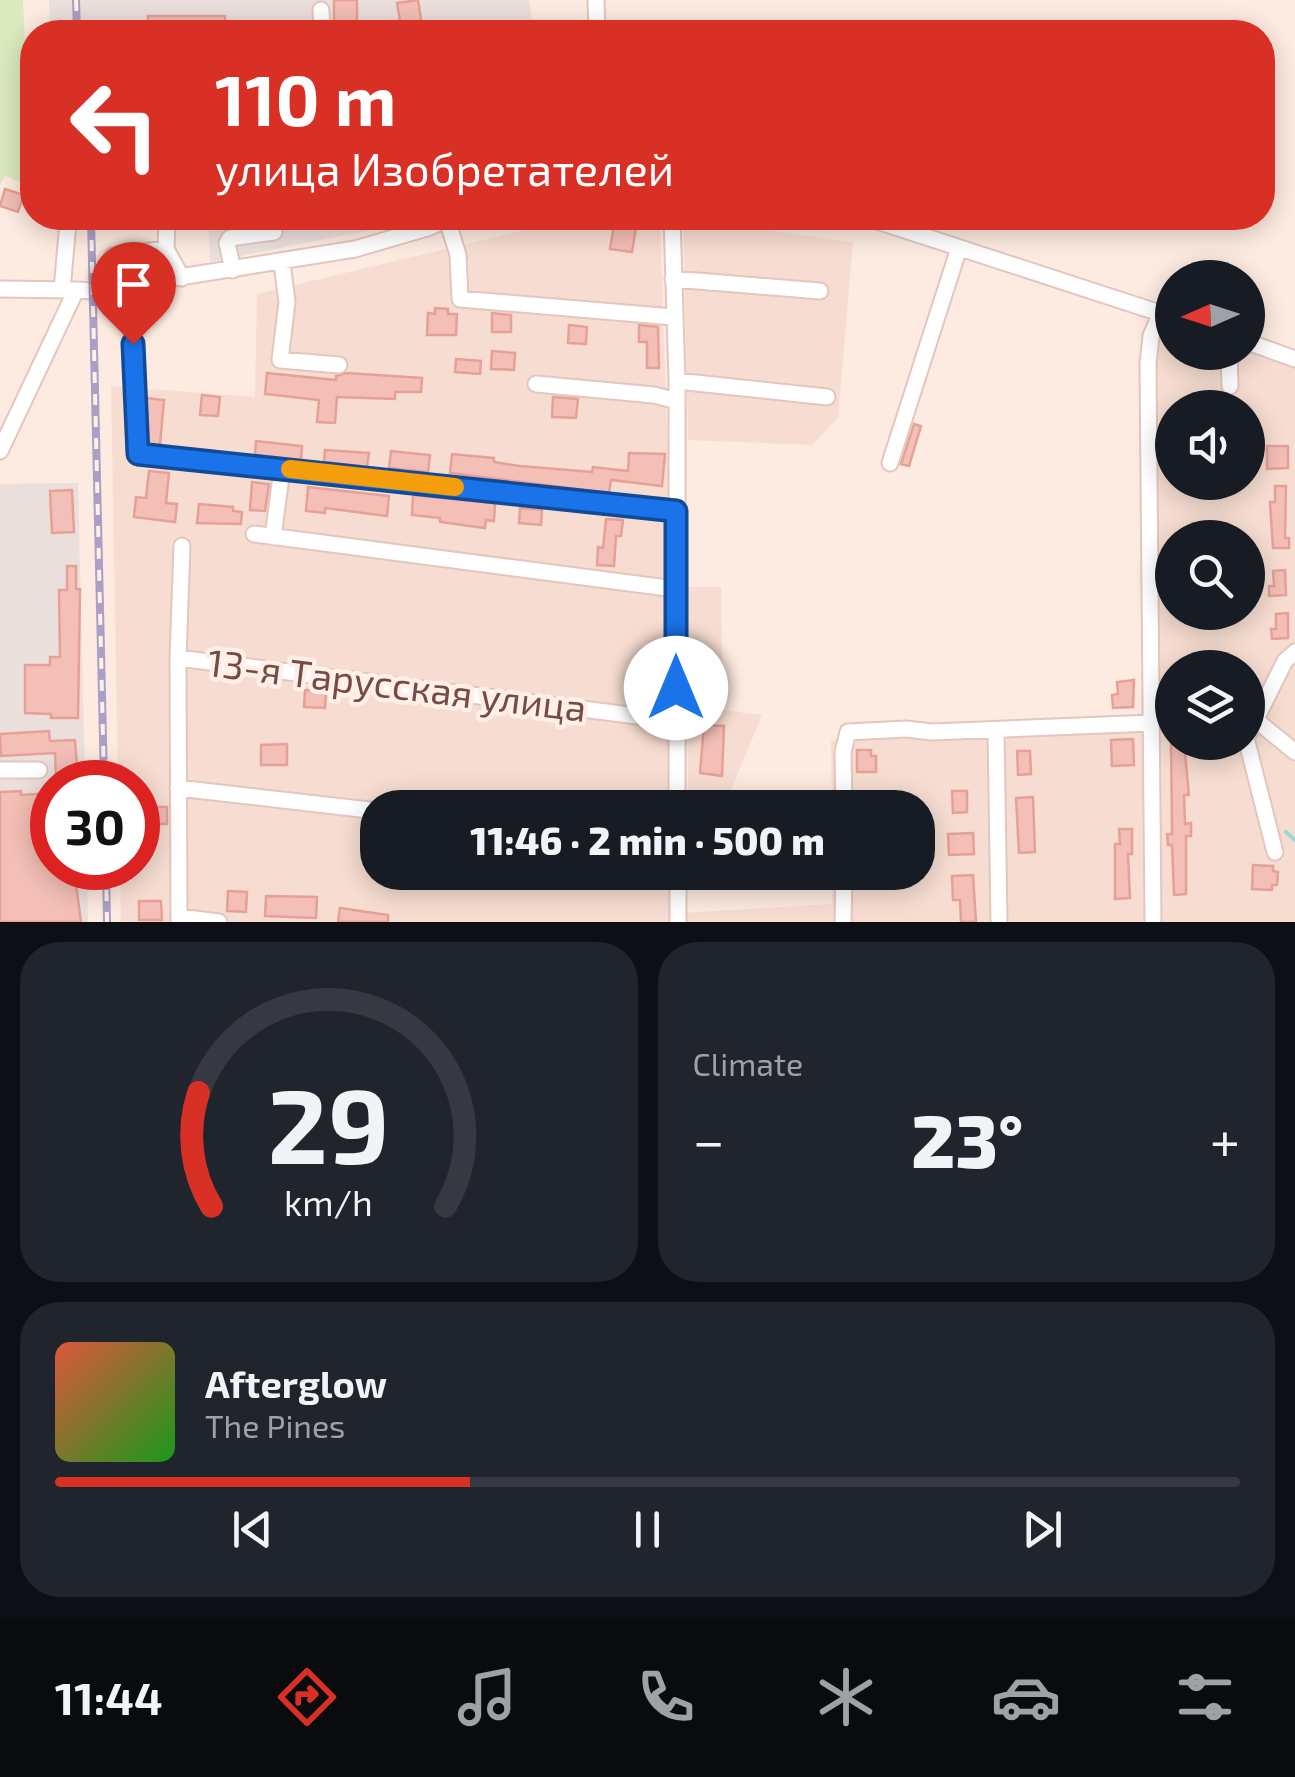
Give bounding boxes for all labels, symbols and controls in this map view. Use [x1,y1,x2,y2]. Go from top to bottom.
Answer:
text: 110 m [215,56,396,140]
icon: left [50,60,180,190]
text: улица Изобретателей [215,141,674,195]
pin [91,242,176,345]
icon: arrive [106,257,161,312]
north arrow [1155,260,1265,370]
map controls [1155,260,1265,760]
button: sound [1155,390,1265,500]
button: search [1155,520,1265,630]
position arrow [624,636,728,740]
street label: 13-я Тарусская улица [205,638,589,730]
button: layers [1155,650,1265,760]
speed limit sign: 30 [30,760,160,890]
text: 11:46 · 2 min · 500 m [470,817,825,863]
text: Climate [693,1044,803,1082]
text: 29 [268,1060,390,1185]
text: 23° [911,1093,1023,1183]
text: − [693,1106,725,1172]
text: + [1210,1106,1240,1172]
text: km/h [284,1180,373,1223]
text: Afterglow [205,1360,387,1406]
text: The Pines [205,1406,345,1444]
icon: previous [225,1502,280,1557]
icon: pause [620,1502,675,1557]
icon: next [1015,1502,1070,1557]
icon: directions [272,1662,342,1732]
icon: music [452,1662,522,1732]
icon: phone [631,1662,701,1732]
icon: climate [811,1662,881,1732]
icon: car [991,1662,1061,1732]
icon: filters [1170,1662,1240,1732]
text: 11:44 [55,1670,163,1724]

